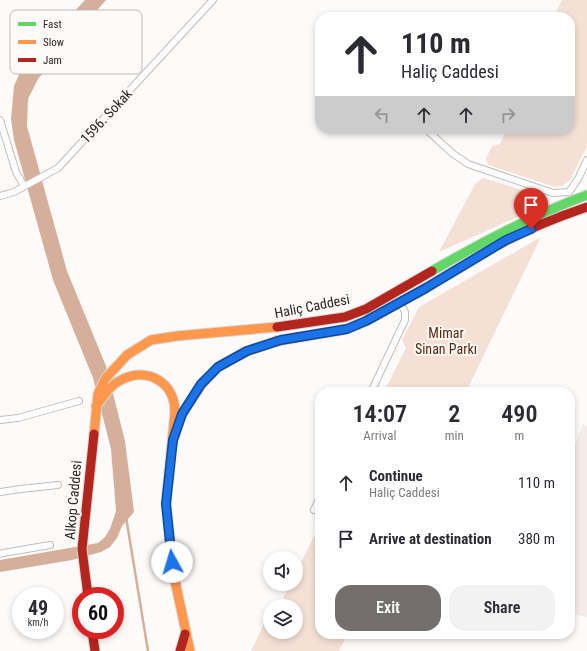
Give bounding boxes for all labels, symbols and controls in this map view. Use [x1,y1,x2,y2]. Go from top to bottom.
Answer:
legend [10,10,142,74]
text: Fast [43,18,62,31]
text: 110 m [401,27,471,60]
icon: ahead [335,28,387,80]
text: Slow [43,36,64,49]
text: Jam [43,54,62,67]
text: Haliç Caddesi [401,61,499,82]
street label: 1596. Sokak [77,85,136,146]
icon: left [371,104,393,126]
icon: ahead [413,104,435,126]
icon: ahead [455,104,477,126]
icon: right [497,104,519,126]
pin [514,188,548,229]
icon: arrive [520,194,542,216]
street label: Haliç Caddesi [273,291,351,321]
park label: Mimar Sinan Parkı [415,325,477,357]
text: 14:07 [353,400,407,428]
text: 2 [448,400,460,428]
text: 490 [501,400,537,428]
text: Arrival [363,428,396,443]
text: min [445,428,464,443]
text: m [514,428,524,443]
street label: Alkop Caddesi [62,460,84,540]
text: Continue [369,467,423,485]
icon: ahead [335,472,357,494]
text: 110 m [518,474,555,492]
text: Haliç Caddesi [369,485,440,500]
icon: arrive [335,528,357,550]
text: Arrive at destination [369,530,492,548]
text: 380 m [518,530,555,548]
position arrow [151,541,193,583]
map controls [263,551,303,639]
button: sound [263,551,303,591]
button: Exit [335,585,441,631]
button: Share [449,585,555,631]
speed limit sign: 60 [72,587,124,639]
text: 49 [28,596,48,620]
button: layers [263,599,303,639]
text: km/h [28,617,48,628]

